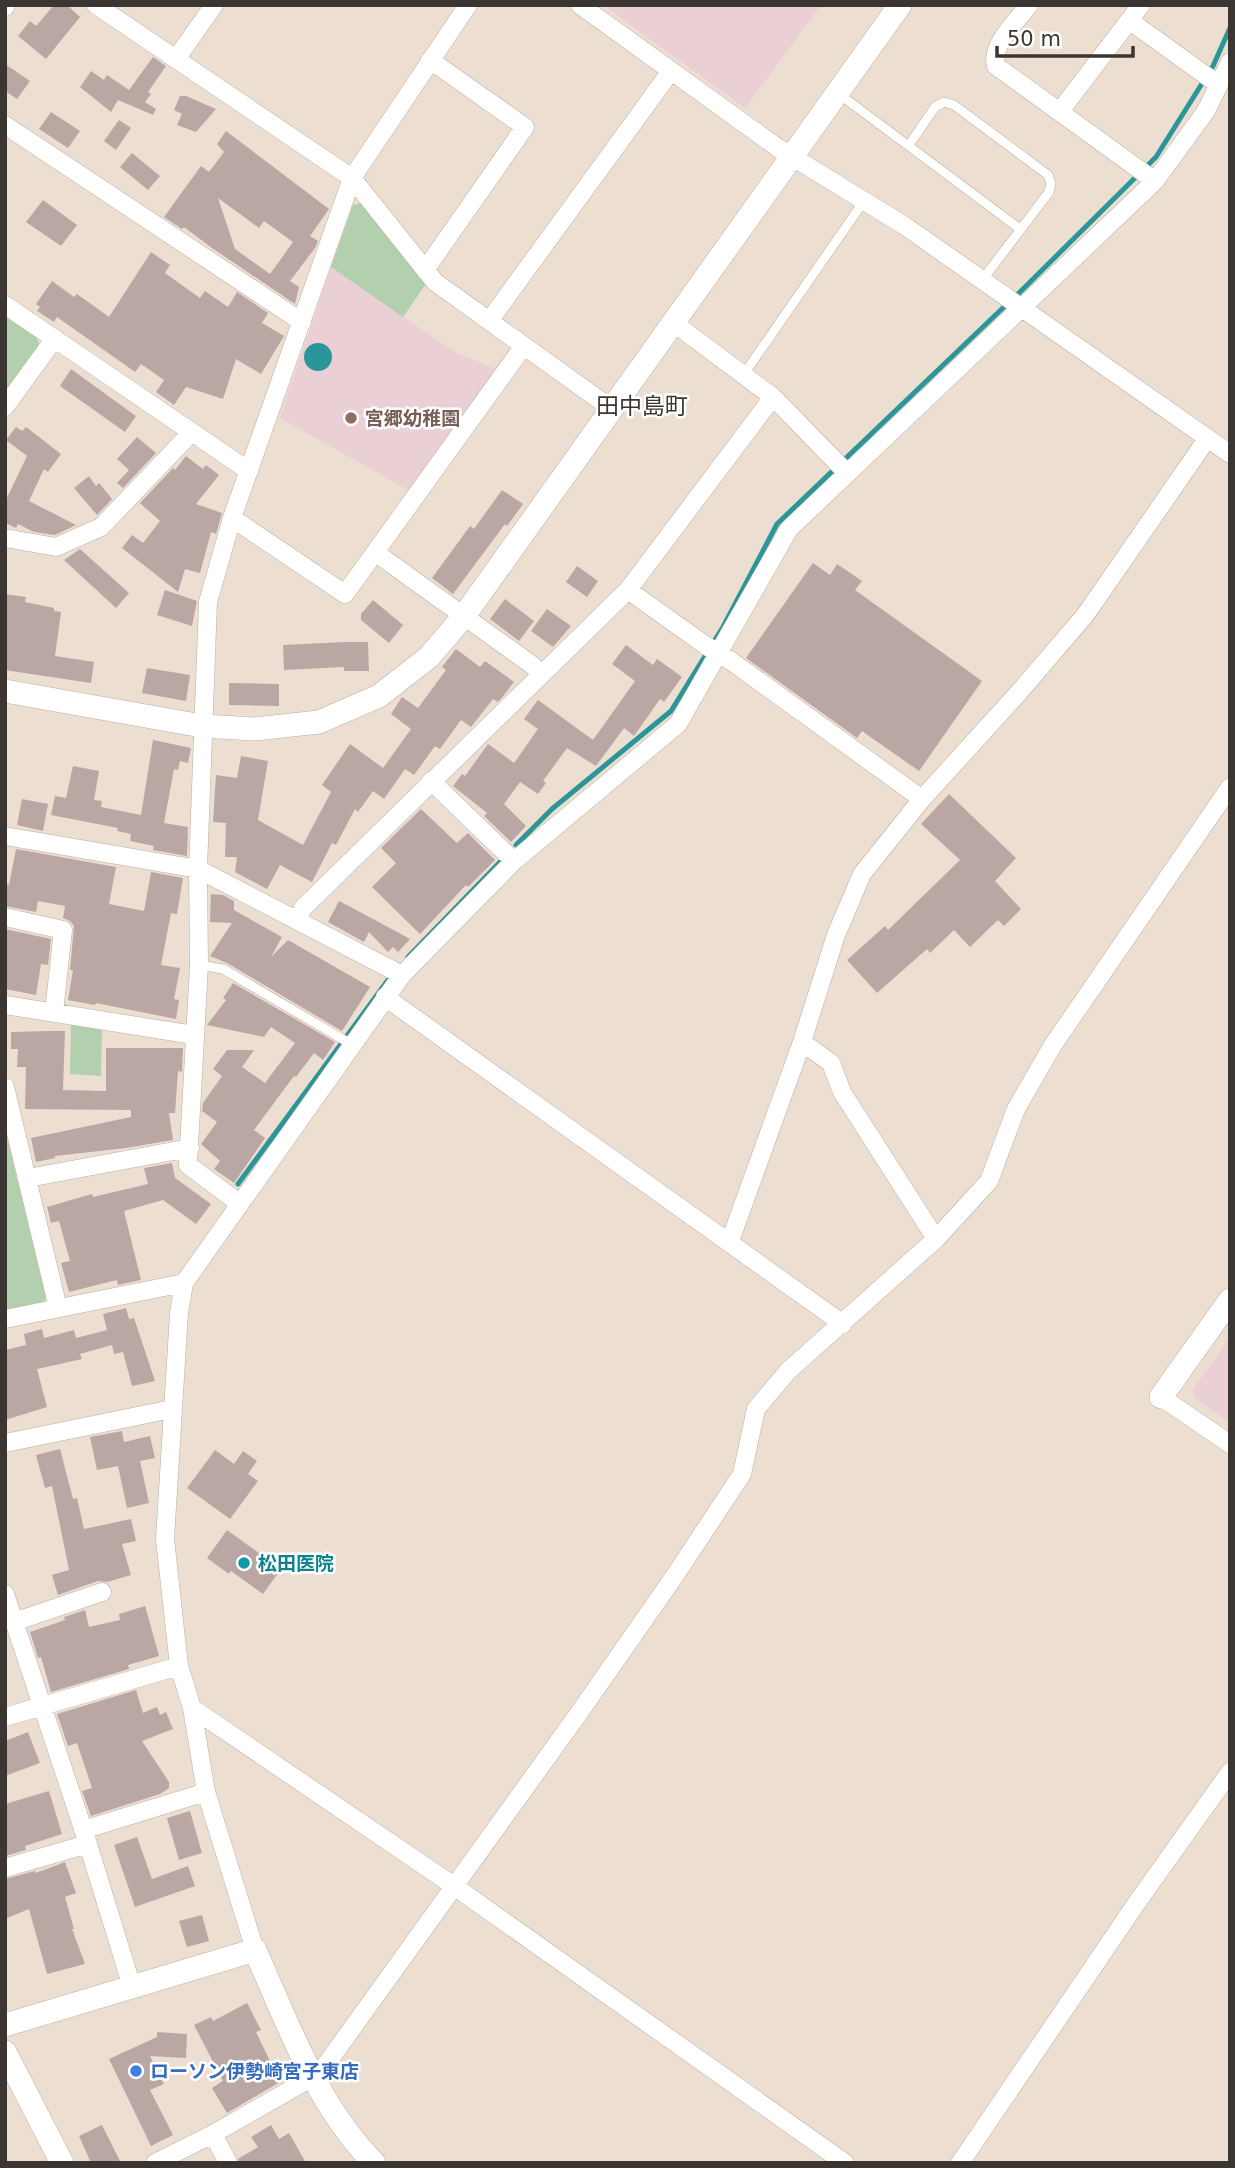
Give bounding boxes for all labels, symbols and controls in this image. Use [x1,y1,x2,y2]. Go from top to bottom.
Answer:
scale bar [997,14,1134,58]
text: 50 m [1007,27,1061,51]
district label: 田中島町 [596,393,688,419]
place label: 宮郷幼稚園 [365,407,460,429]
marker: 宮郷幼稚園 [343,410,359,426]
place label: 松田医院 [258,1552,334,1574]
marker: 松田医院 [236,1555,252,1571]
place label: ローソン伊勢崎宮子東店 [150,2060,359,2082]
marker: ローソン伊勢崎宮子東店 [128,2063,144,2079]

